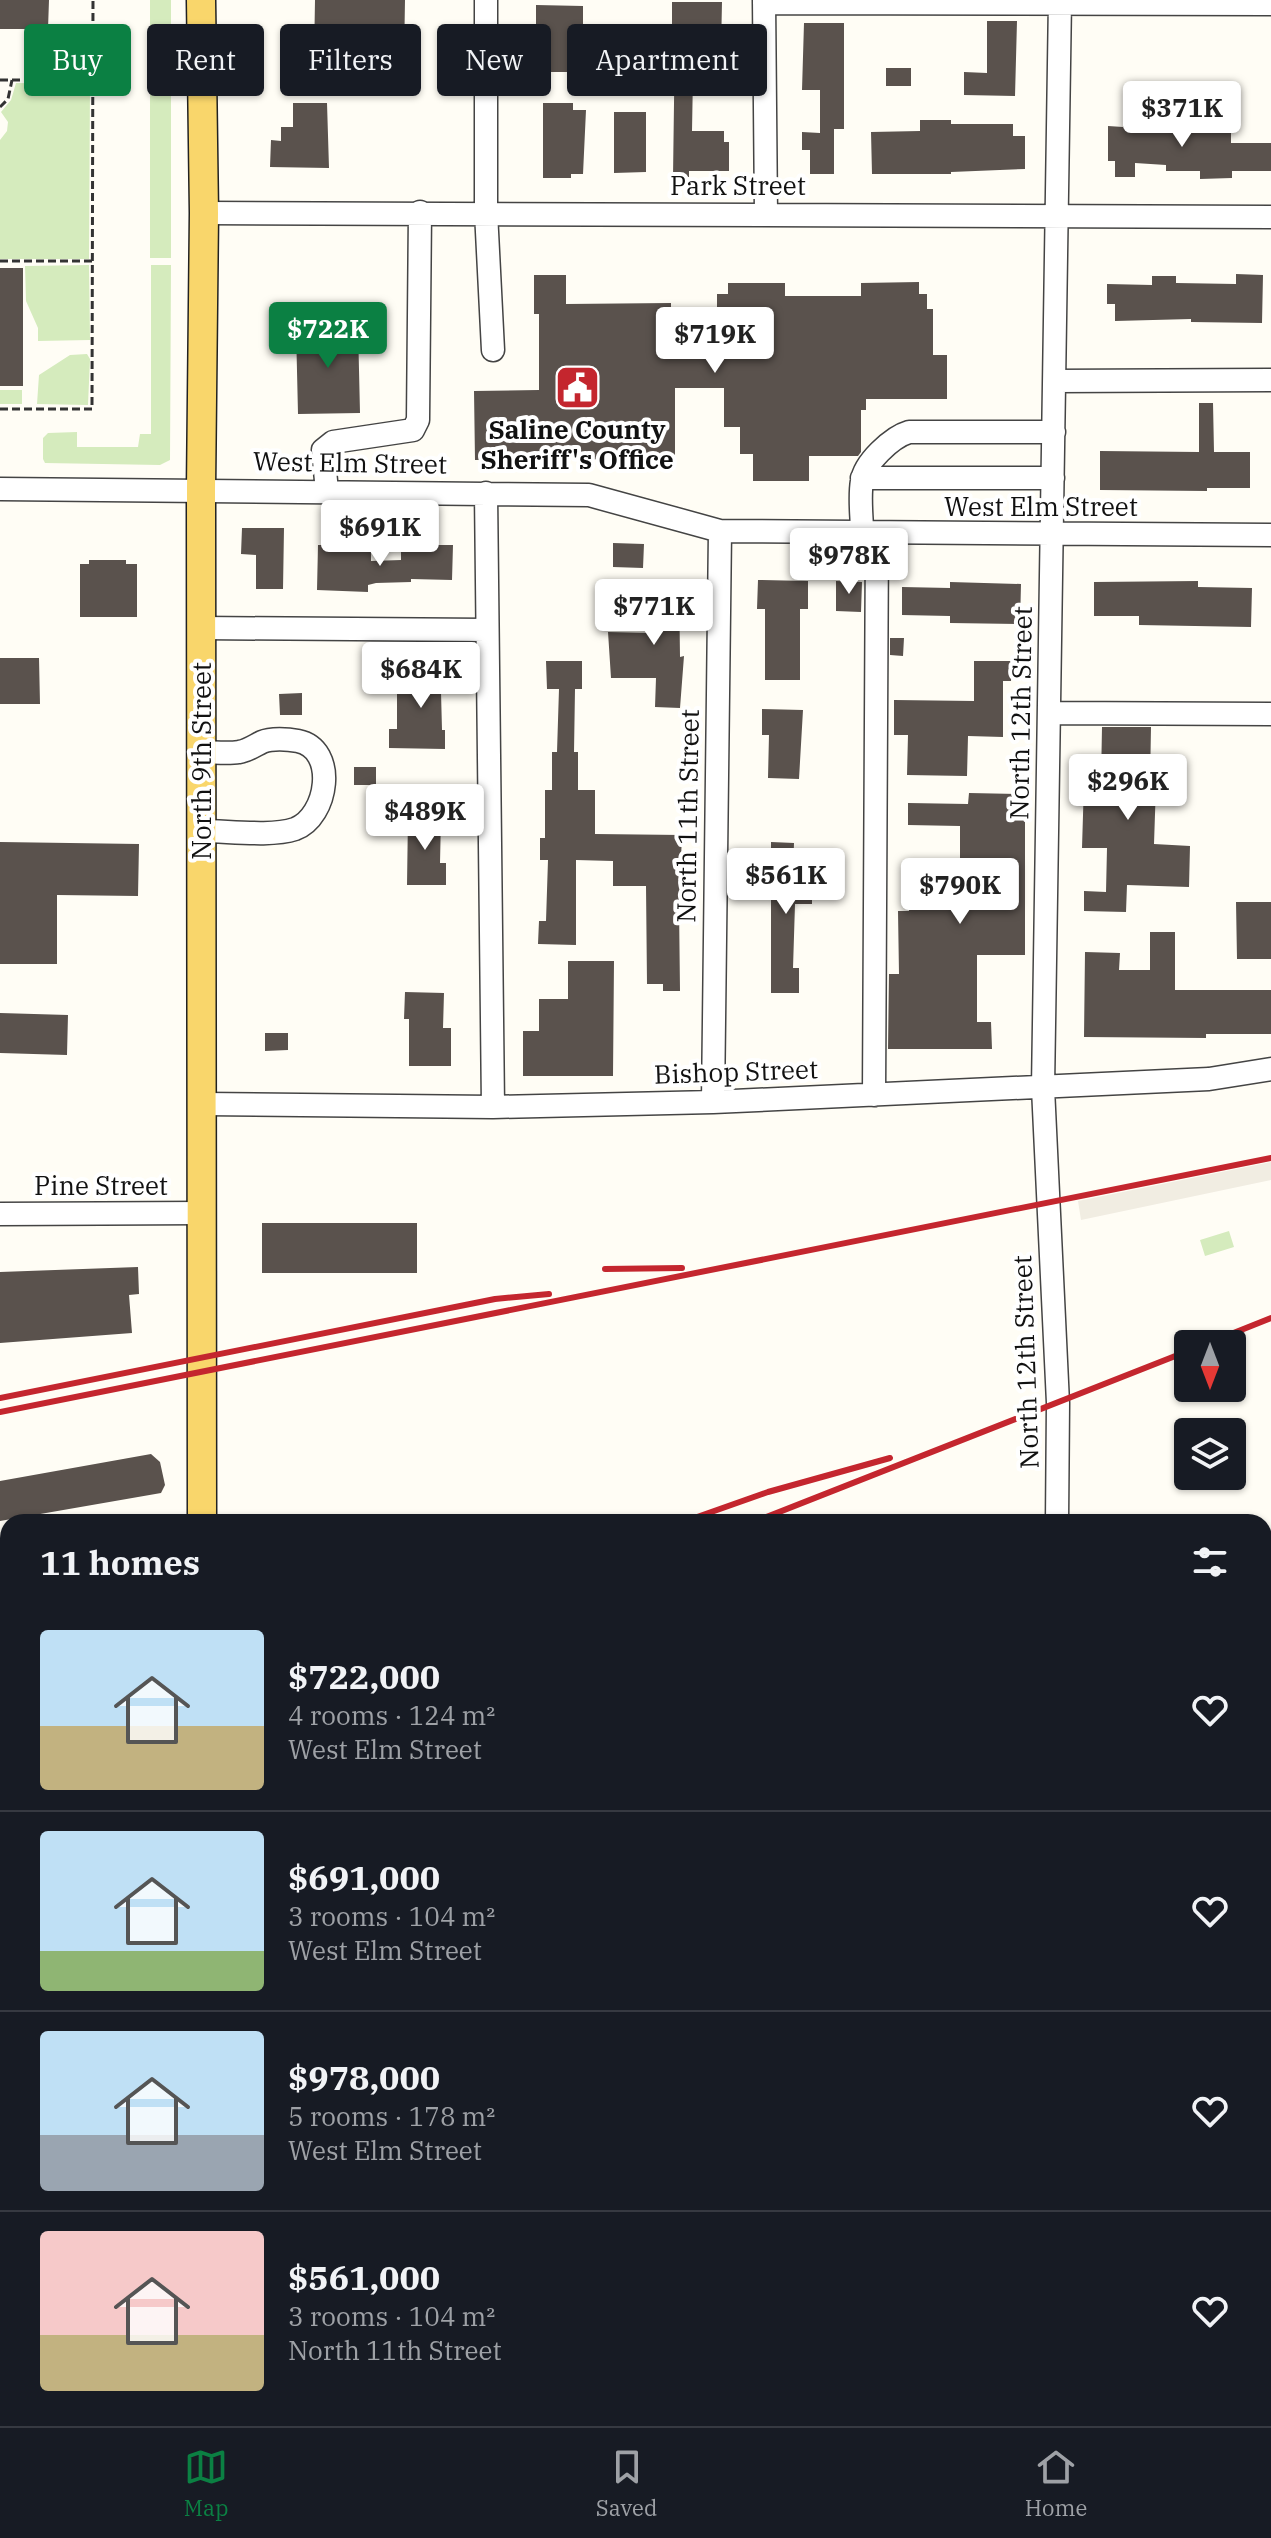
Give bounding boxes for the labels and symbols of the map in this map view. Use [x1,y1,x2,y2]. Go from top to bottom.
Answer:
pin: $371K [1126,81,1238,149]
street label: Park Street [670,168,806,202]
pin: $722K [272,302,384,370]
pin: $719K [659,307,771,375]
public building icon: Saline County Sheriff's Office [553,363,601,411]
place label: Saline County Sheriff's Office [480,412,674,476]
street label: West Elm Street [253,443,447,481]
street label: West Elm Street [944,489,1138,523]
pin: $691K [324,500,436,568]
pin: $978K [793,528,905,596]
pin: $771K [598,579,710,647]
street label: North 12th Street [1001,606,1039,820]
pin: $684K [365,642,477,710]
street label: North 9th Street [184,662,218,860]
street label: North 11th Street [668,709,706,923]
pin: $296K [1072,754,1184,822]
pin: $489K [369,784,481,852]
pin: $561K [730,848,842,916]
pin: $790K [904,858,1016,926]
street label: Bishop Street [653,1051,819,1091]
street label: Pine Street [34,1168,168,1202]
street label: North 12th Street [1004,1255,1046,1469]
north arrow [1174,1330,1246,1402]

